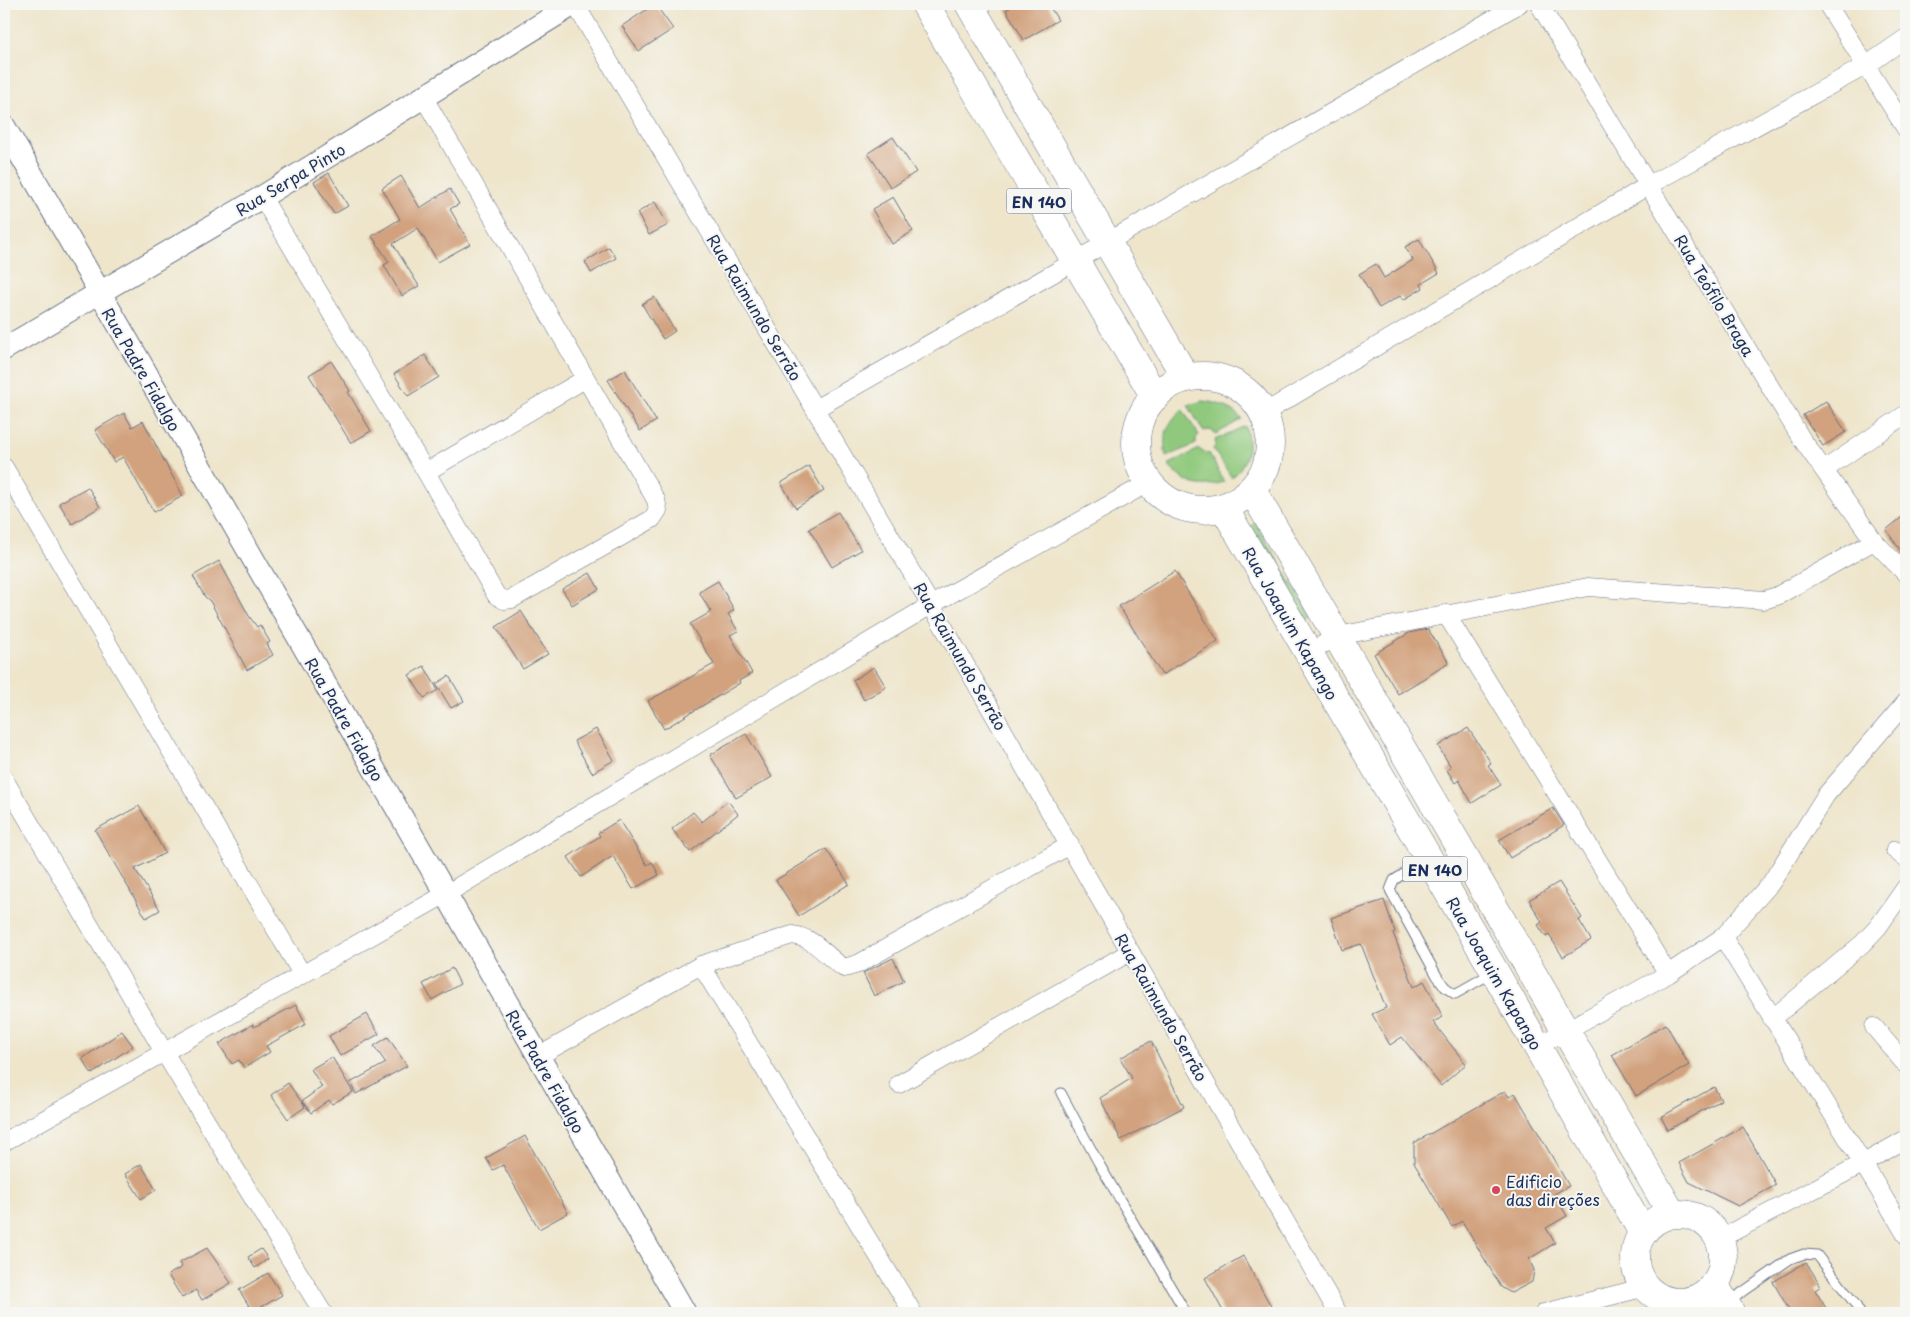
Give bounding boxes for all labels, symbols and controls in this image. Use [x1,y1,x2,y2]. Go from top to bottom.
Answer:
street label: Rua Serpa Pinto [231,137,349,221]
road number: EN 140 [1006,188,1072,214]
street label: Rua Raimundo Serrão [702,229,808,385]
street label: Rua Teófilo Braga [1669,230,1761,360]
street label: Rua Padre Fidalgo [97,303,187,435]
street label: Rua Joaquim Kapango [1237,542,1345,704]
street label: Rua Raimundo Serrão [909,578,1013,735]
street label: Rua Padre Fidalgo [300,653,390,785]
road number: EN 140 [1402,856,1468,882]
street label: Rua Joaquim Kapango [1441,892,1549,1054]
street label: Rua Raimundo Serrão [1110,929,1214,1086]
street label: Rua Padre Fidalgo [501,1005,591,1137]
place label: Edificio das direções [1506,1169,1600,1211]
marker: Edificio das direções [1490,1184,1502,1196]

